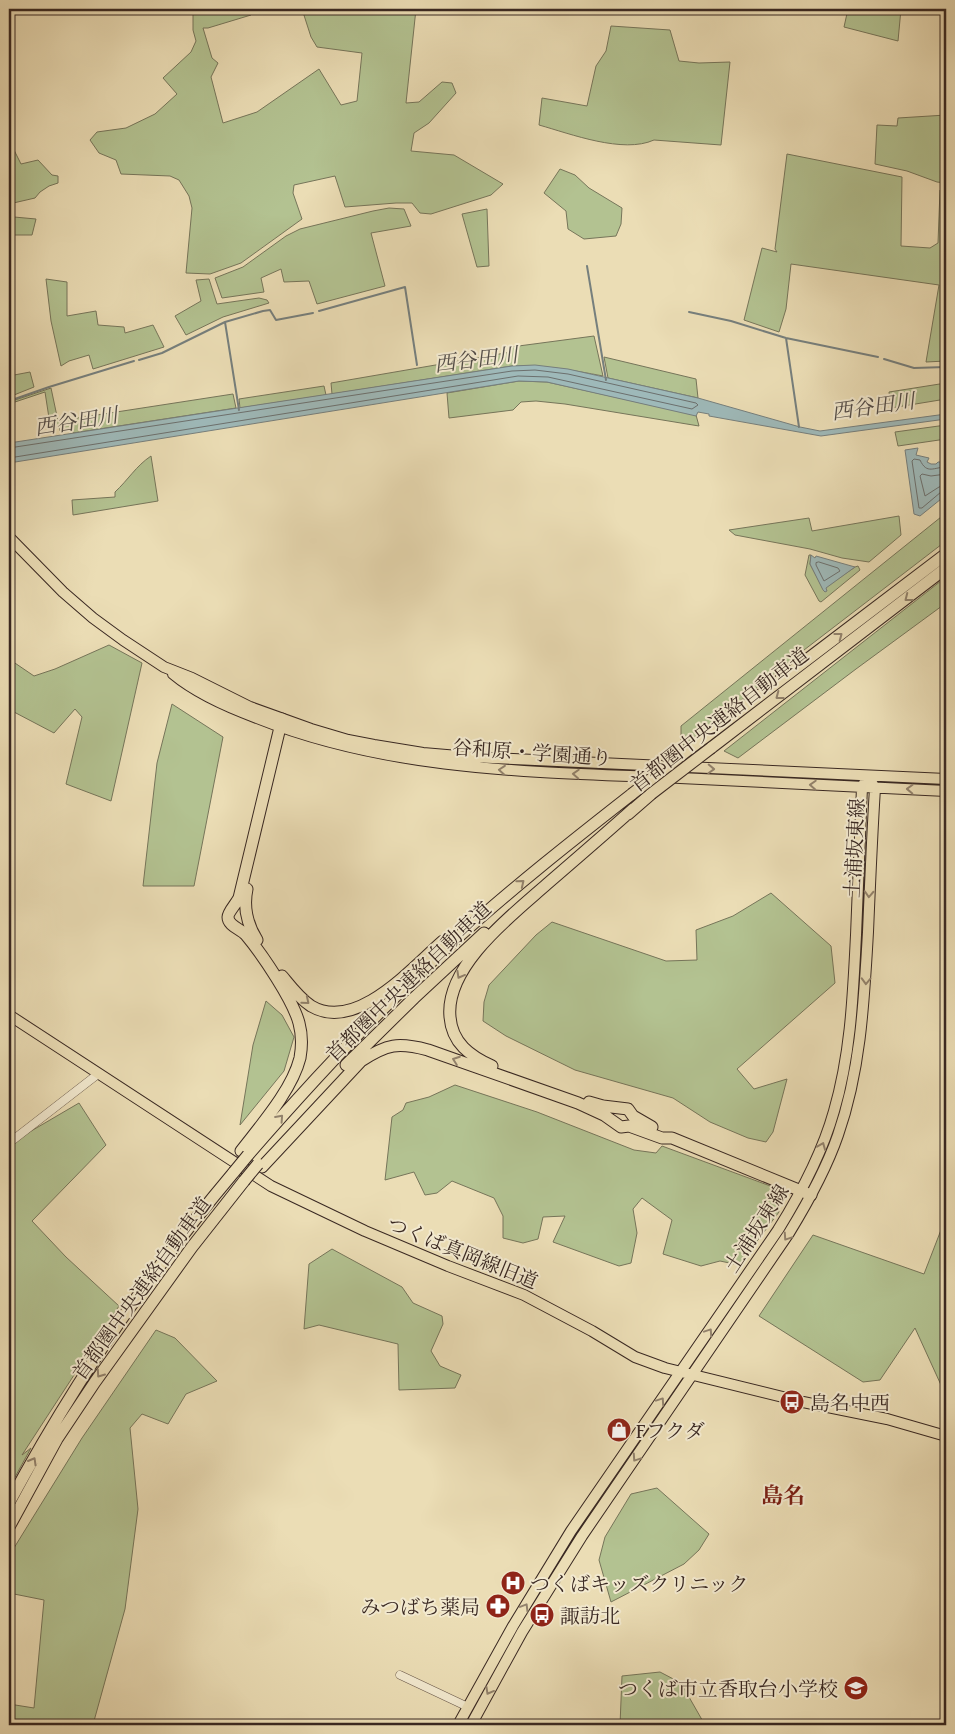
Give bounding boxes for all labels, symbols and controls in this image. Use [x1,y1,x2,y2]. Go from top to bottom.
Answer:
water label: 西谷田川 [432,338,522,380]
water label: 西谷田川 [829,385,919,427]
water label: 西谷田川 [32,399,122,443]
one-way arrow [905,592,914,600]
one-way arrow [833,633,843,642]
street label: 首都圏中央連絡自動車道 [623,640,815,798]
one-way arrow [776,691,785,699]
street label: 谷和原・学園通り [451,732,613,772]
one-way arrow [707,764,715,774]
one-way arrow [498,765,506,776]
one-way arrow [571,768,579,779]
one-way arrow [809,779,817,790]
one-way arrow [906,784,914,795]
street label: 土浦坂東線 [837,797,871,899]
one-way arrow [516,880,525,889]
one-way arrow [864,890,875,898]
street label: 首都圏中央連絡自動車道 [319,894,497,1068]
one-way arrow [456,970,466,979]
one-way arrow [860,978,871,986]
one-way arrow [300,996,309,1005]
one-way arrow [452,1056,461,1066]
one-way arrow [274,1115,283,1124]
one-way arrow [816,1142,826,1151]
street label: 土浦坂東線 [717,1178,795,1278]
street label: 首都圏中央連絡自動車道 [65,1190,217,1386]
street label: つくば真岡線旧道 [383,1209,543,1295]
one-way arrow [784,1232,793,1241]
one-way arrow [702,1328,712,1337]
one-way arrow [97,1368,106,1378]
place label: 島名中西 [810,1388,890,1417]
bus stop icon: 島名中西 [779,1389,805,1415]
one-way arrow [655,1397,664,1407]
place label: Fフクダ [636,1416,705,1445]
shop icon: Fフクダ [606,1417,632,1443]
one-way arrow [633,1452,642,1462]
one-way arrow [26,1457,36,1466]
district label: 島名 [761,1479,805,1511]
place label: つくばキッズクリニック [530,1569,748,1598]
hospital icon: つくばキッズクリニック [500,1570,526,1596]
place label: みつばち薬局 [360,1592,480,1621]
pharmacy icon: みつばち薬局 [485,1593,511,1619]
place label: 諏訪北 [560,1601,620,1630]
bus stop icon: 諏訪北 [529,1602,555,1628]
one-way arrow [518,1603,528,1612]
place label: つくば市立香取台小学校 [618,1674,838,1703]
school or university icon: つくば市立香取台小学校 [843,1675,869,1701]
one-way arrow [485,1686,495,1695]

